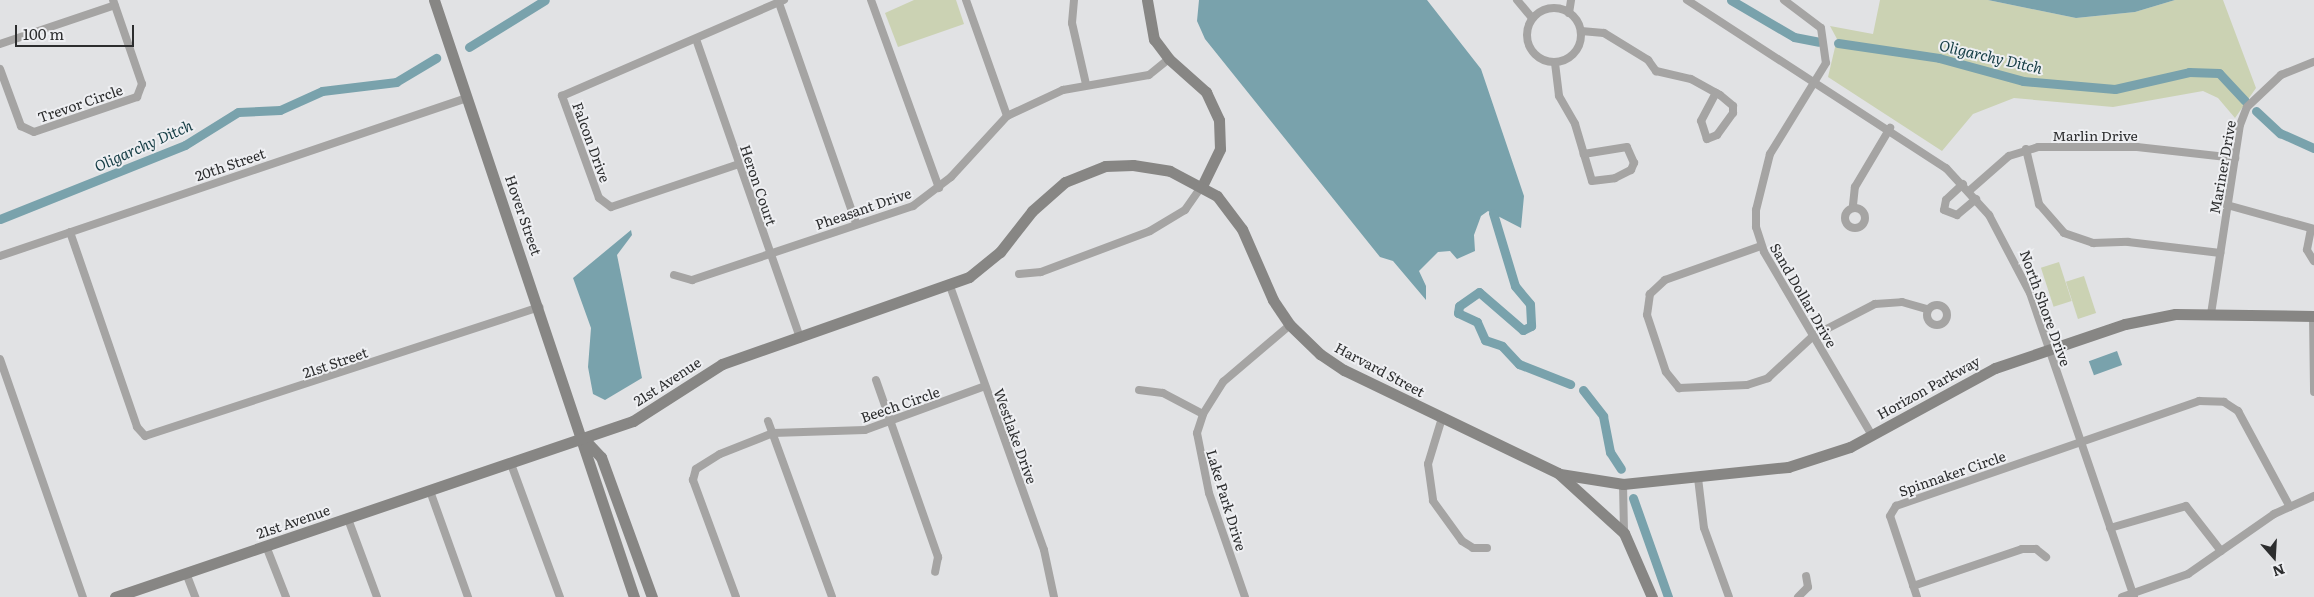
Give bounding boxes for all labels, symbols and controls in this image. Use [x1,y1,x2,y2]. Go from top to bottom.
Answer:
scale bar [18,15,136,47]
text: 100 m [23,22,64,45]
water label: Oligarchy Ditch [1938,35,2044,77]
street label: Trevor Circle [35,81,125,125]
street label: Falcon Drive [570,100,614,184]
water label: Oligarchy Ditch [91,115,195,175]
street label: Mariner Drive [2205,119,2239,215]
street label: Marlin Drive [2052,127,2138,143]
street label: Heron Court [737,142,781,228]
street label: 20th Street [193,144,267,184]
street label: Hover Street [502,172,546,258]
street label: Pheasant Drive [813,184,913,232]
street label: Sand Dollar Drive [1767,240,1841,350]
street label: North Shore Drive [2017,248,2075,368]
street label: Harvard Street [1332,338,1428,400]
street label: 21st Street [300,343,370,381]
street label: Horizon Parkway [1874,352,1982,422]
street label: 21st Avenue [630,353,704,409]
street label: Beech Circle [858,383,942,425]
street label: Westlake Drive [991,386,1041,486]
street label: Lake Park Drive [1204,447,1250,553]
street label: Spinnaker Circle [1896,447,2008,499]
street label: 21st Avenue [254,501,332,541]
north arrow [2249,532,2299,582]
text: N [2270,560,2288,583]

